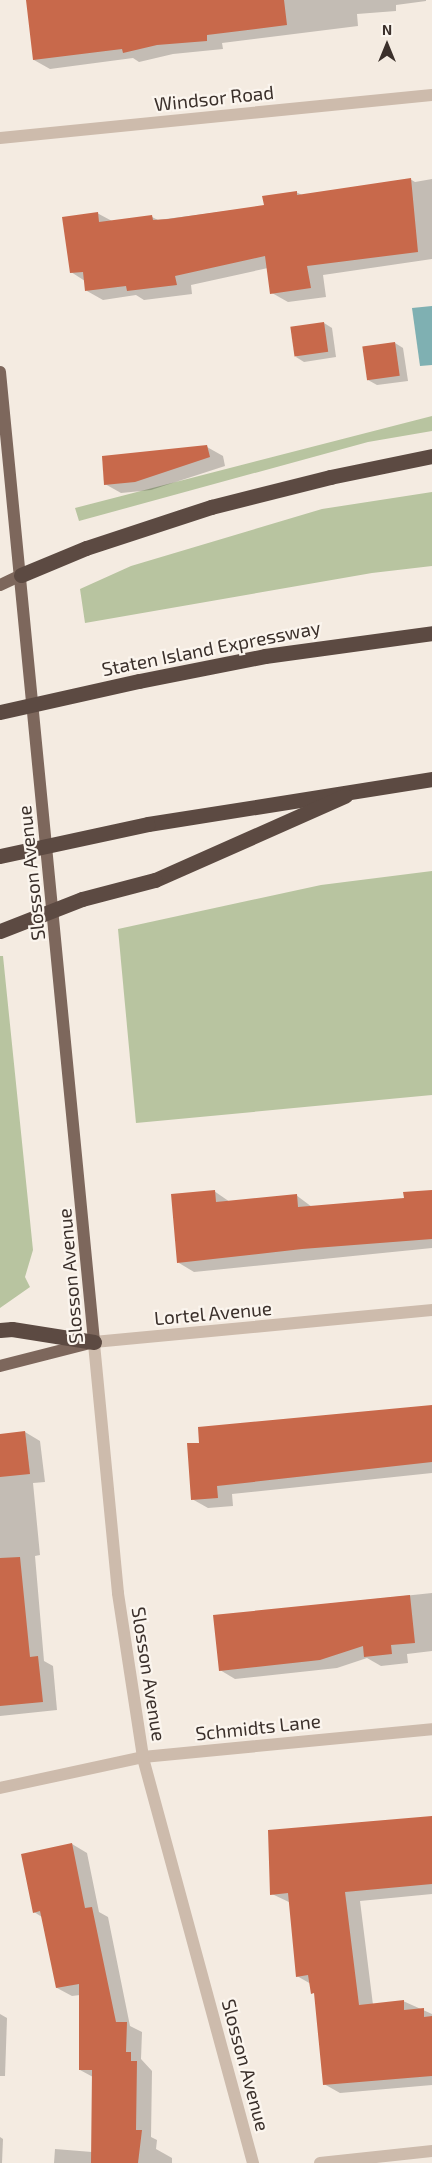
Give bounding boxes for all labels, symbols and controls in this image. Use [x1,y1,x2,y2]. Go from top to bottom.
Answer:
north arrow [362,20,412,70]
text: N [382,21,392,38]
street label: Windsor Road [153,80,275,116]
street label: Staten Island Expressway [100,616,322,680]
street label: Slosson Avenue [13,804,49,942]
street label: Slosson Avenue [53,1207,87,1345]
street label: Lortel Avenue [153,1296,273,1330]
street label: Slosson Avenue [127,1605,171,1743]
street label: Schmidts Lane [194,1709,322,1745]
street label: Slosson Avenue [217,1996,275,2134]

